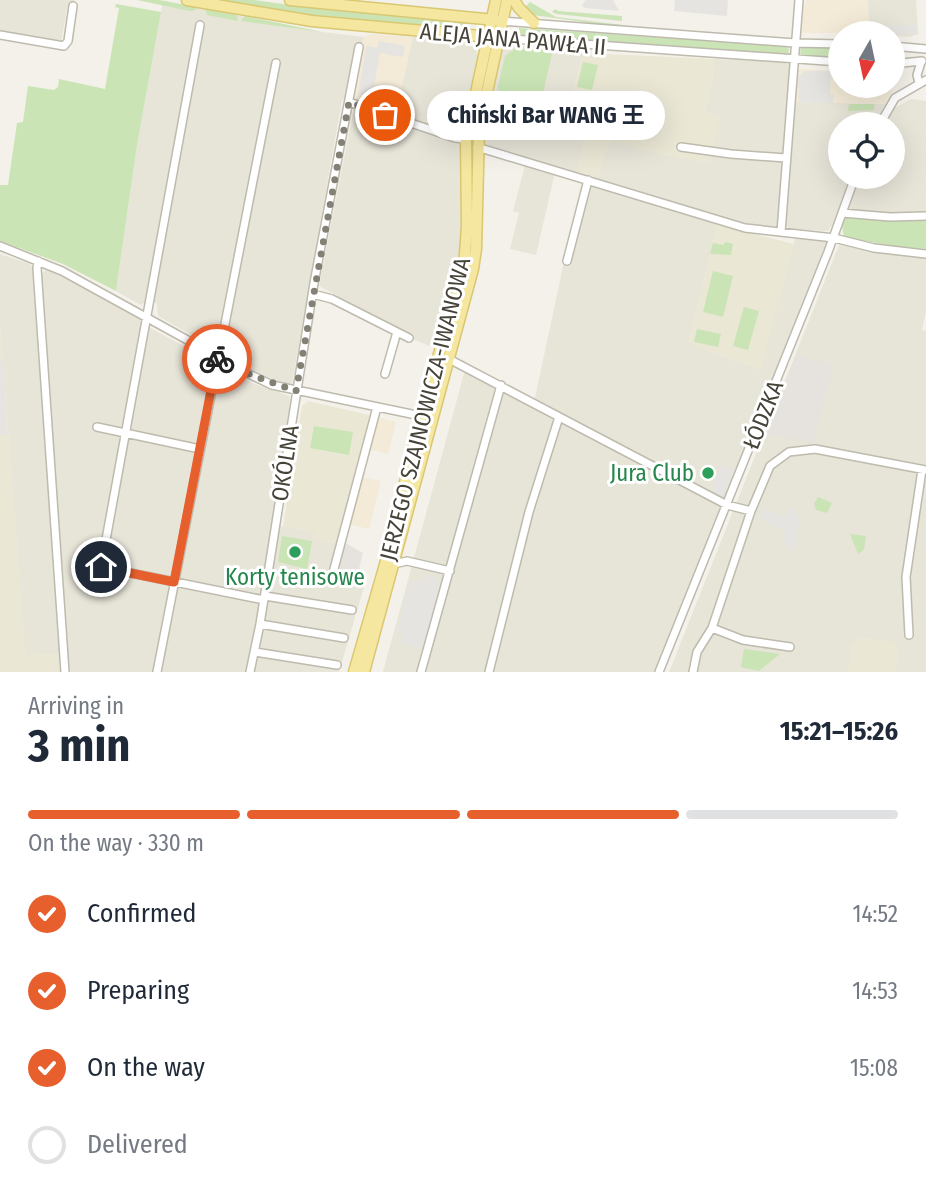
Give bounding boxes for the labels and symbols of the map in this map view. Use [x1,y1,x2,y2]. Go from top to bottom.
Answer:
street label: ALEJA JANA PAWŁA II [419,17,607,61]
north arrow [828,21,905,98]
pin [355,85,415,145]
callout: Chiński Bar WANG 王 [427,90,665,140]
street label: JERZEGO SZAJNOWICZA-IWANOWA [374,254,476,564]
courier [182,324,252,394]
street label: ŁÓDZKA [737,376,789,454]
street label: OKÓLNA [265,423,305,503]
place label: Jura Club [610,459,694,487]
marker: Jura Club [700,465,716,481]
pin [71,537,131,597]
marker: Korty tenisowe [287,544,303,560]
place label: Korty tenisowe [225,563,365,591]

